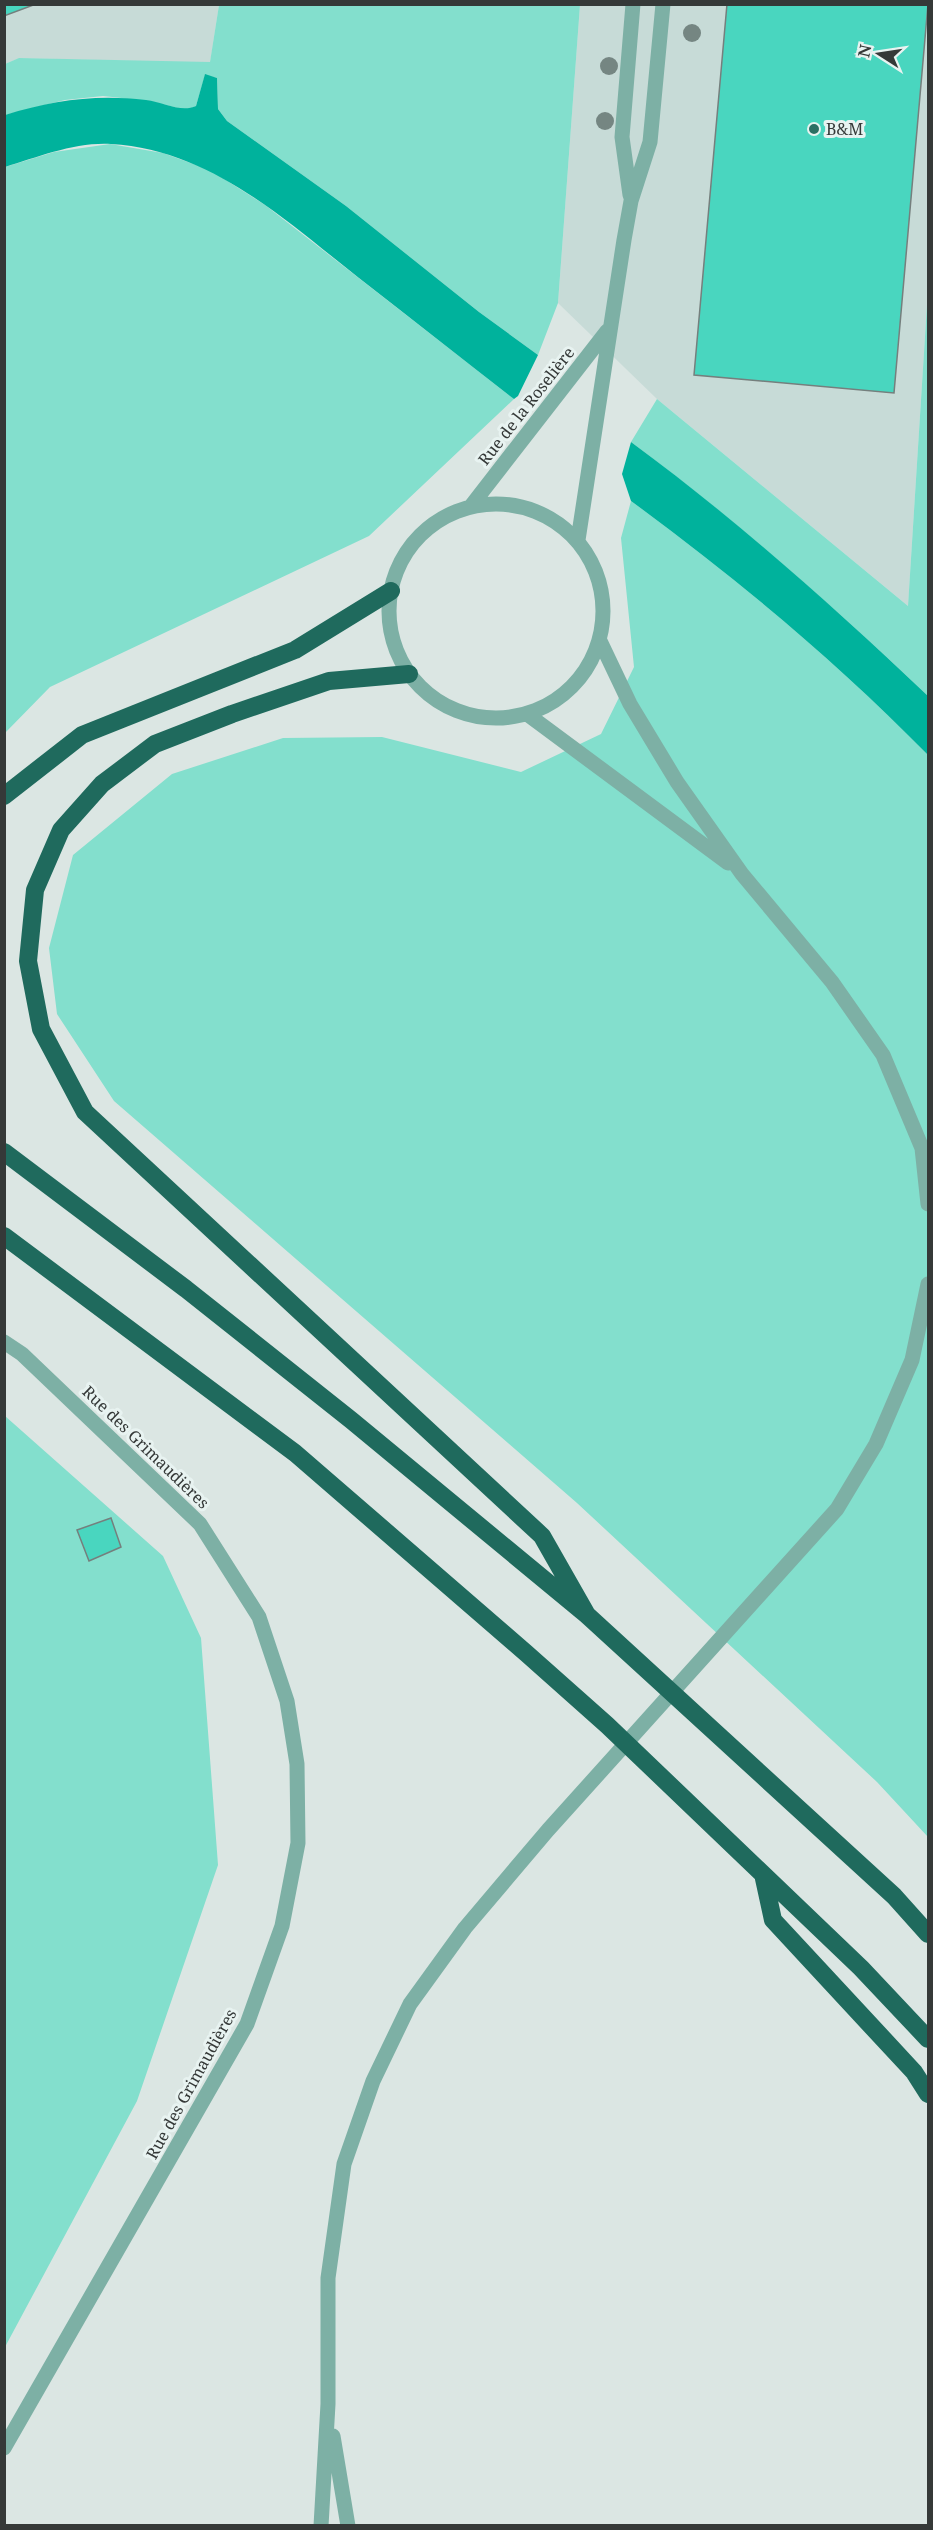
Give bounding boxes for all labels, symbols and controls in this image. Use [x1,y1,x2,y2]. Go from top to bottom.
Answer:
north arrow [849,24,909,84]
text: N [852,42,876,59]
place label: B&M [826,118,863,140]
marker: B&M [807,122,821,136]
street label: Rue de la Roselière [473,342,579,470]
street label: Rue des Grimaudières [78,1381,214,1513]
street label: Rue des Grimaudières [141,2005,241,2163]

